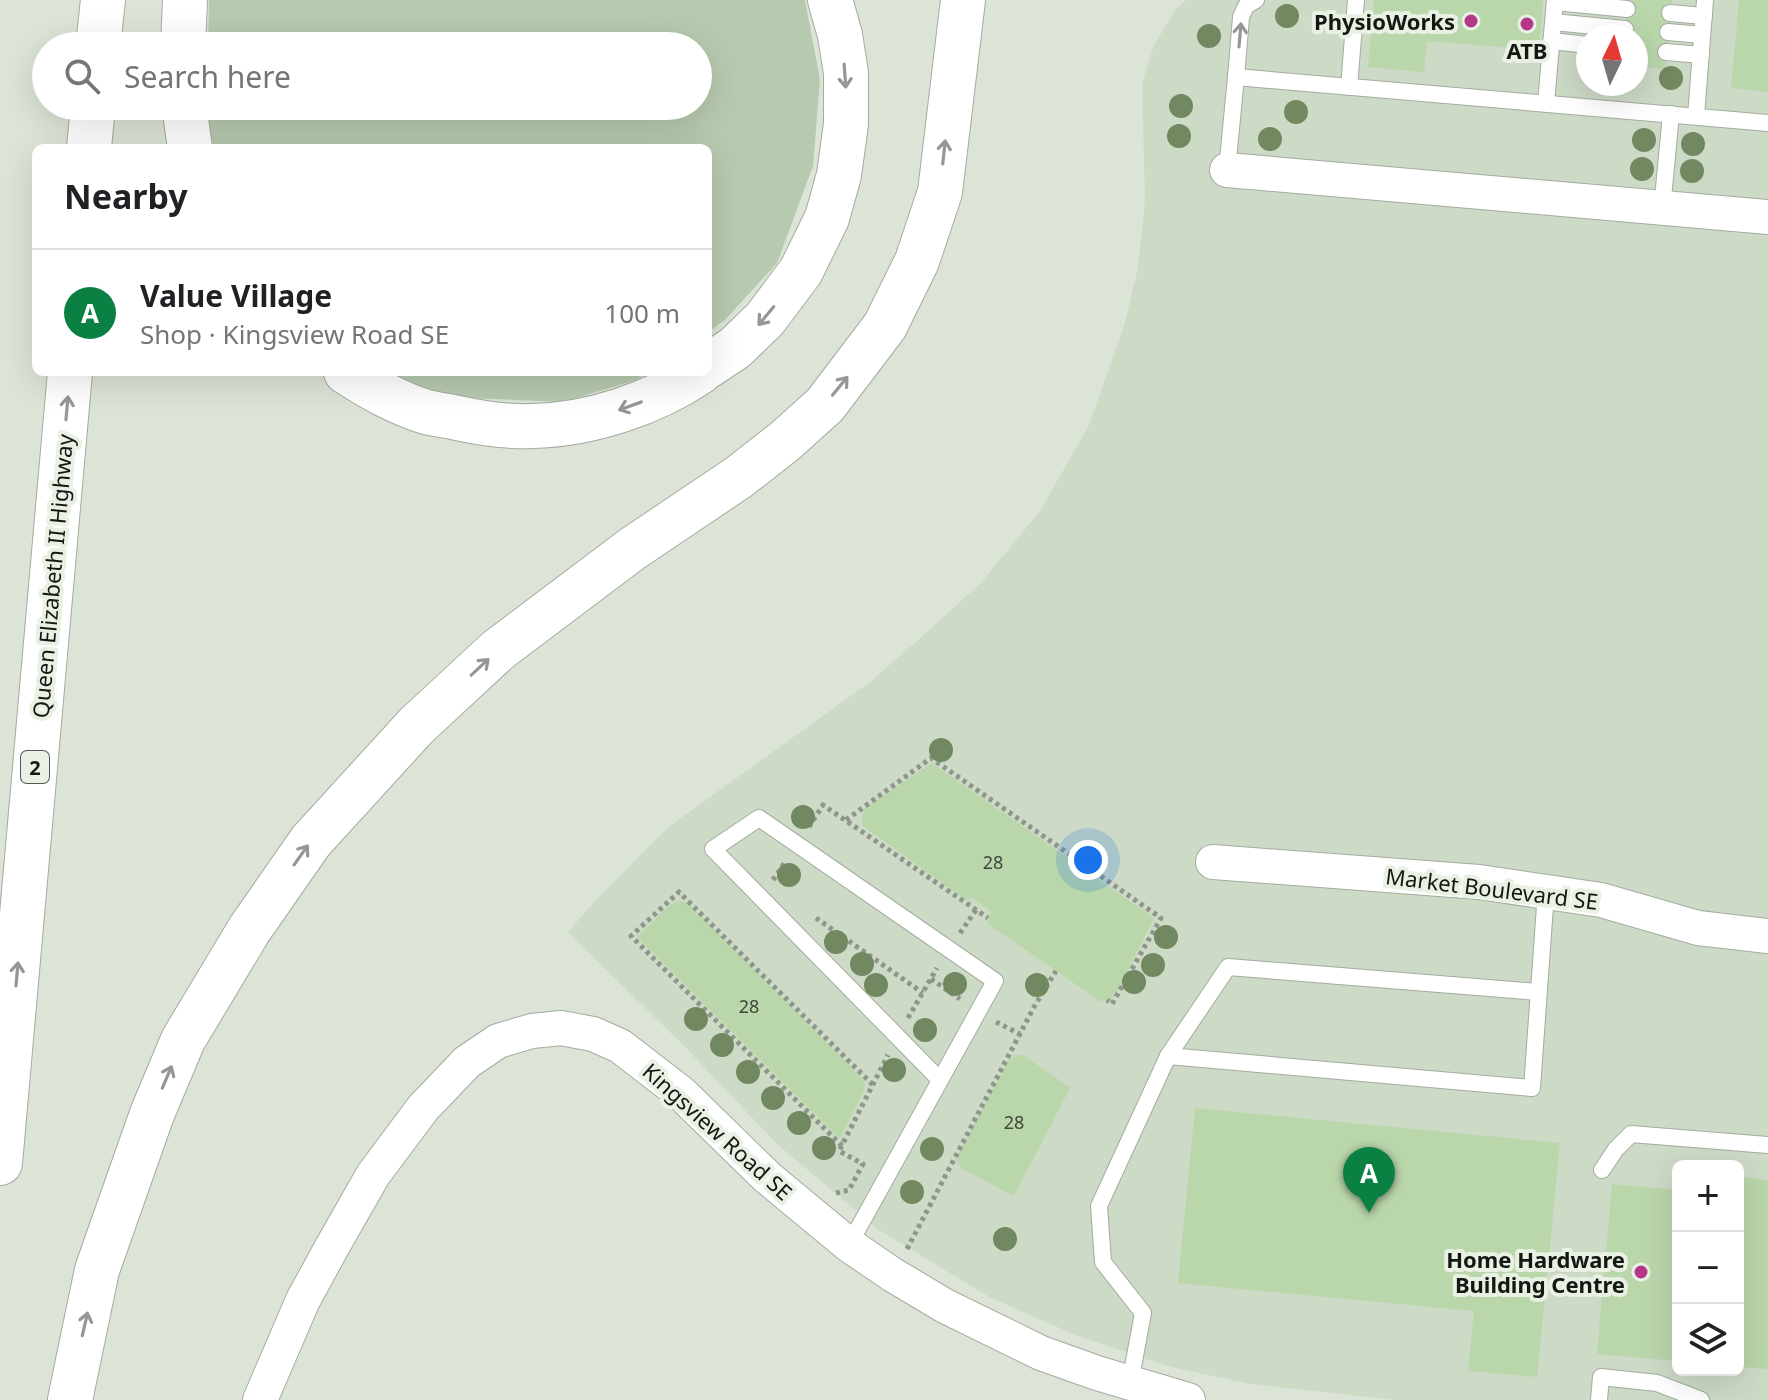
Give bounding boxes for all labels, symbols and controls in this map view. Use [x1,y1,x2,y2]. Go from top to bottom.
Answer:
place label: PhysioWorks [1314,6,1455,36]
marker: PhysioWorks [1462,12,1480,30]
marker: ATB [1518,15,1536,33]
one-way arrow [1232,22,1247,49]
north arrow [1576,24,1648,96]
search box [32,32,712,120]
place label: ATB [1506,35,1548,65]
icon: search [60,54,104,98]
text: Search here [124,56,291,97]
one-way arrow [838,62,853,89]
one-way arrow [937,139,952,166]
text: Nearby [64,173,188,219]
text: Value Village [140,275,332,316]
text: A [81,295,99,331]
text: 100 m [604,295,680,331]
one-way arrow [757,306,775,326]
text: Shop · Kingsview Road SE [140,316,449,352]
one-way arrow [831,376,849,397]
one-way arrow [59,395,74,422]
one-way arrow [618,400,643,414]
street label: Queen Elizabeth II Highway [25,432,79,719]
one-way arrow [470,657,490,676]
road number: 2 [21,751,49,783]
your location [1068,840,1108,880]
one-way arrow [293,845,309,867]
house number: 28 [983,850,1003,874]
street label: Market Boulevard SE [1384,860,1600,916]
one-way arrow [9,961,24,987]
house number: 28 [739,994,759,1018]
street label: Kingsview Road SE [637,1056,799,1206]
one-way arrow [161,1065,176,1090]
house number: 28 [1004,1110,1024,1134]
pin: A [1343,1147,1395,1213]
map controls [1672,1160,1744,1376]
button: + [1672,1160,1744,1232]
button: − [1672,1232,1744,1304]
place label: Home Hardware Building Centre [1446,1244,1625,1299]
marker: Home Hardware Building Centre [1632,1263,1650,1281]
button: layers [1672,1304,1744,1376]
one-way arrow [78,1311,93,1337]

